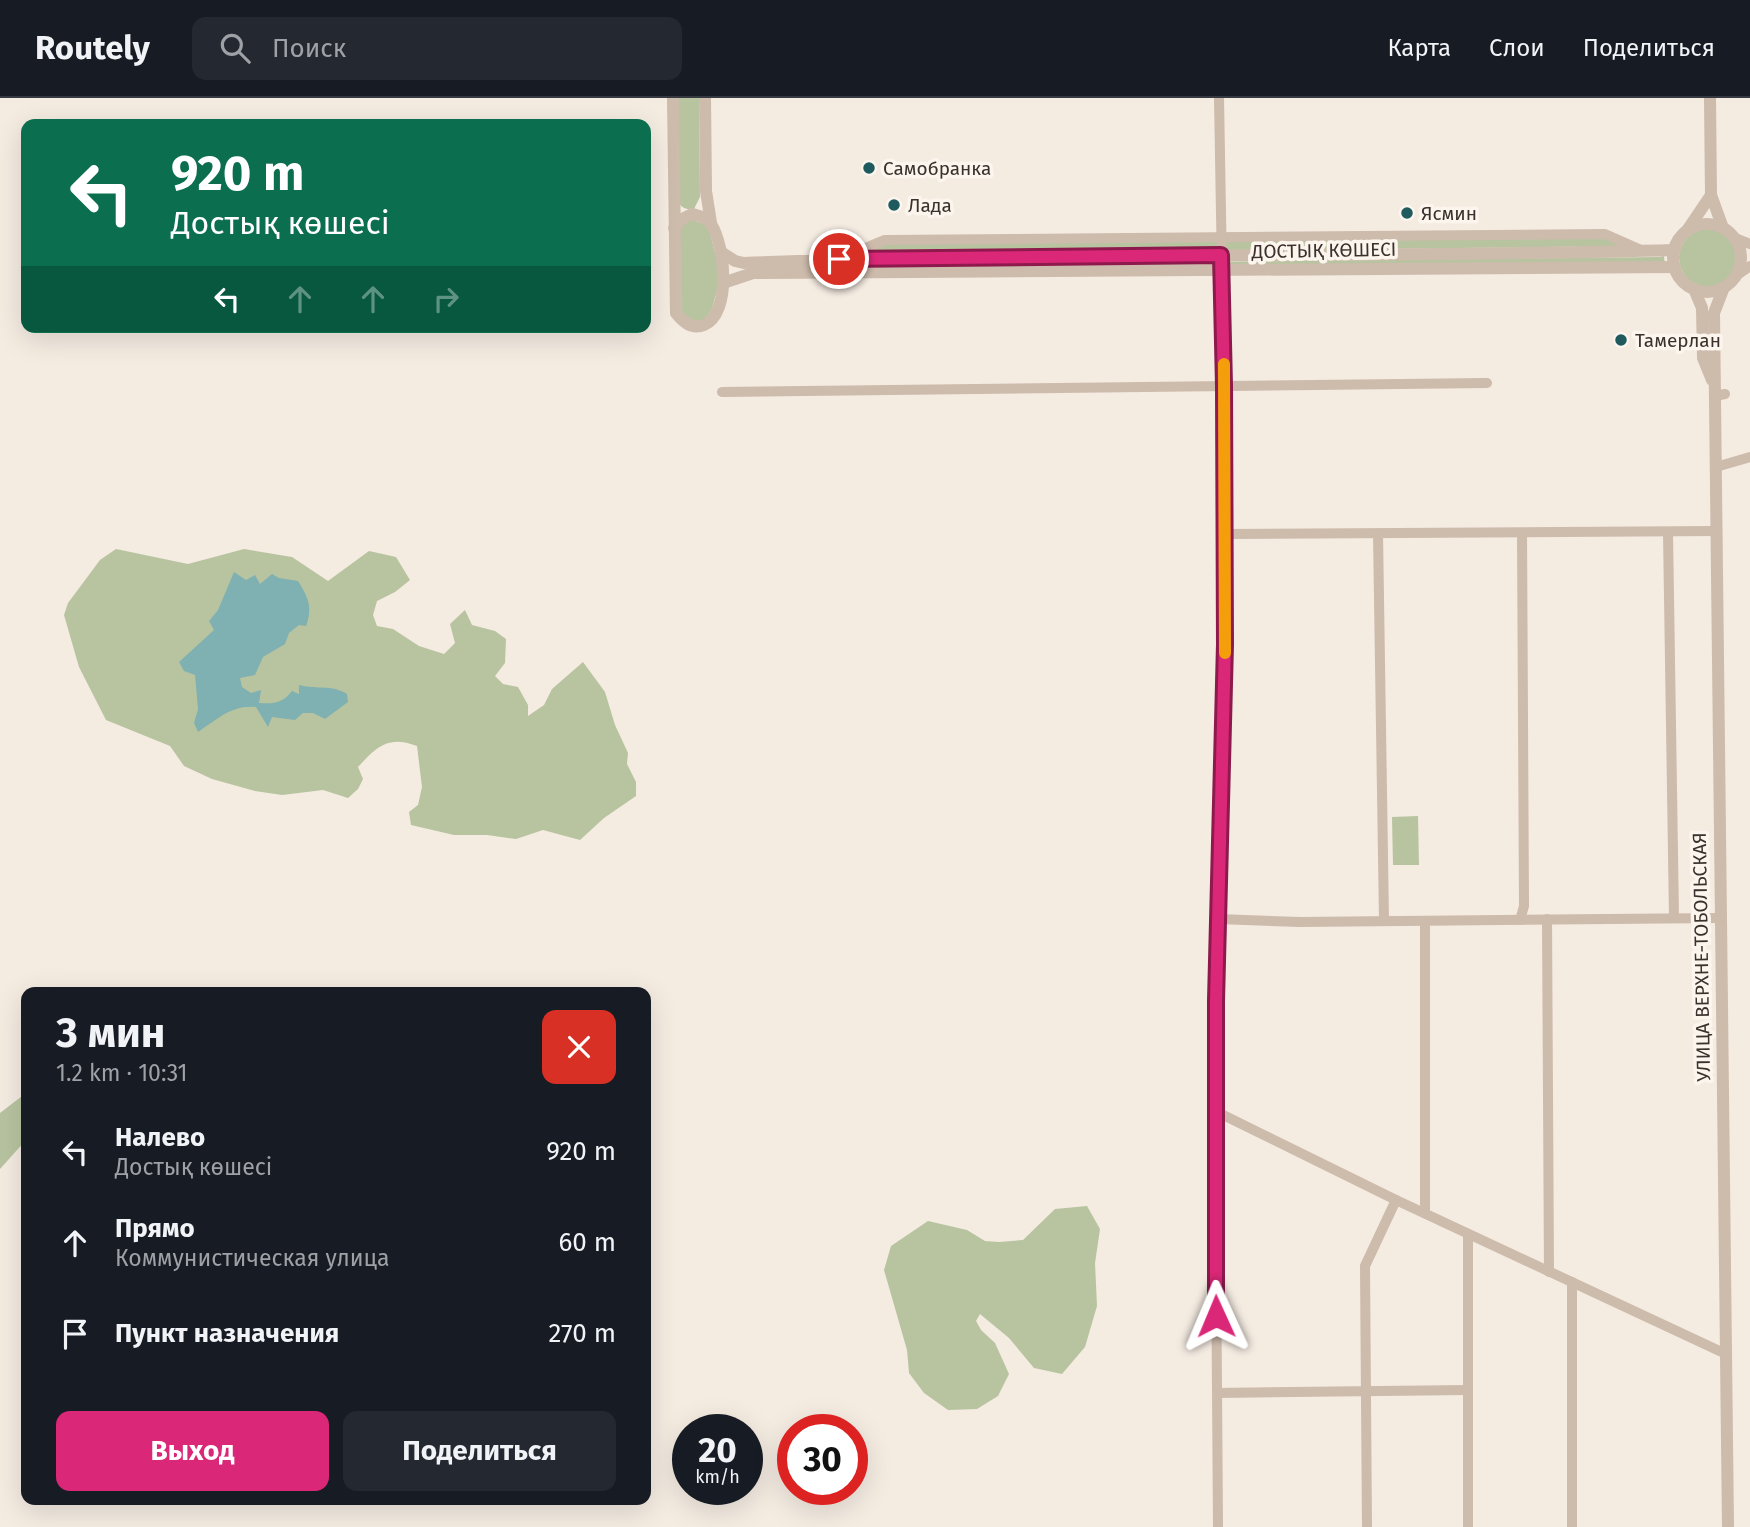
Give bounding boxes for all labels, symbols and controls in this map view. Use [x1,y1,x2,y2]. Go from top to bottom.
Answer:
search box [192,17,682,80]
text: Routely [35,28,150,68]
icon: search [216,29,254,67]
text: Поиск [272,33,346,64]
text: Карта [1387,34,1451,62]
text: Слои [1489,34,1545,62]
text: Поделиться [1583,34,1715,62]
text: 920 m [171,144,304,203]
icon: left [56,147,147,238]
place label: Самобранка [883,157,991,180]
marker: Самобранка [861,160,877,176]
place label: Лада [908,194,952,217]
marker: Лада [886,197,902,213]
place label: Ясмин [1421,202,1477,225]
text: Достық көшесі [171,204,390,242]
marker: Ясмин [1399,205,1415,221]
pin [809,229,869,289]
street label: ДОСТЫҚ КӨШЕСІ [1250,238,1397,263]
icon: arrive [820,240,858,278]
icon: left [208,280,246,318]
icon: ahead [281,280,319,318]
icon: ahead [354,280,392,318]
icon: right [427,280,465,318]
place label: Тамерлан [1635,329,1721,352]
marker: Тамерлан [1613,332,1629,348]
street label: УЛИЦА ВЕРХНЕ-ТОБОЛЬСКАЯ [1688,832,1715,1082]
text: 3 мин [56,1008,165,1058]
button: close [542,1010,616,1084]
text: 1.2 km · 10:31 [56,1059,188,1087]
text: Налево [115,1122,205,1153]
icon: left [56,1133,94,1171]
text: 920 m [546,1136,616,1167]
text: Достық көшесі [115,1153,272,1181]
text: Прямо [115,1213,195,1244]
icon: ahead [56,1224,94,1262]
text: 60 m [558,1227,616,1258]
text: Коммунистическая улица [115,1244,390,1272]
position arrow [1179,1279,1253,1353]
icon: arrive [56,1315,94,1353]
text: Пункт назначения [115,1318,339,1349]
text: 270 m [548,1318,616,1349]
button: Выход [56,1411,329,1491]
button: Поделиться [343,1411,616,1491]
speed limit sign: 30 [777,1414,868,1505]
text: 20 [698,1429,737,1471]
text: km/h [695,1466,740,1488]

